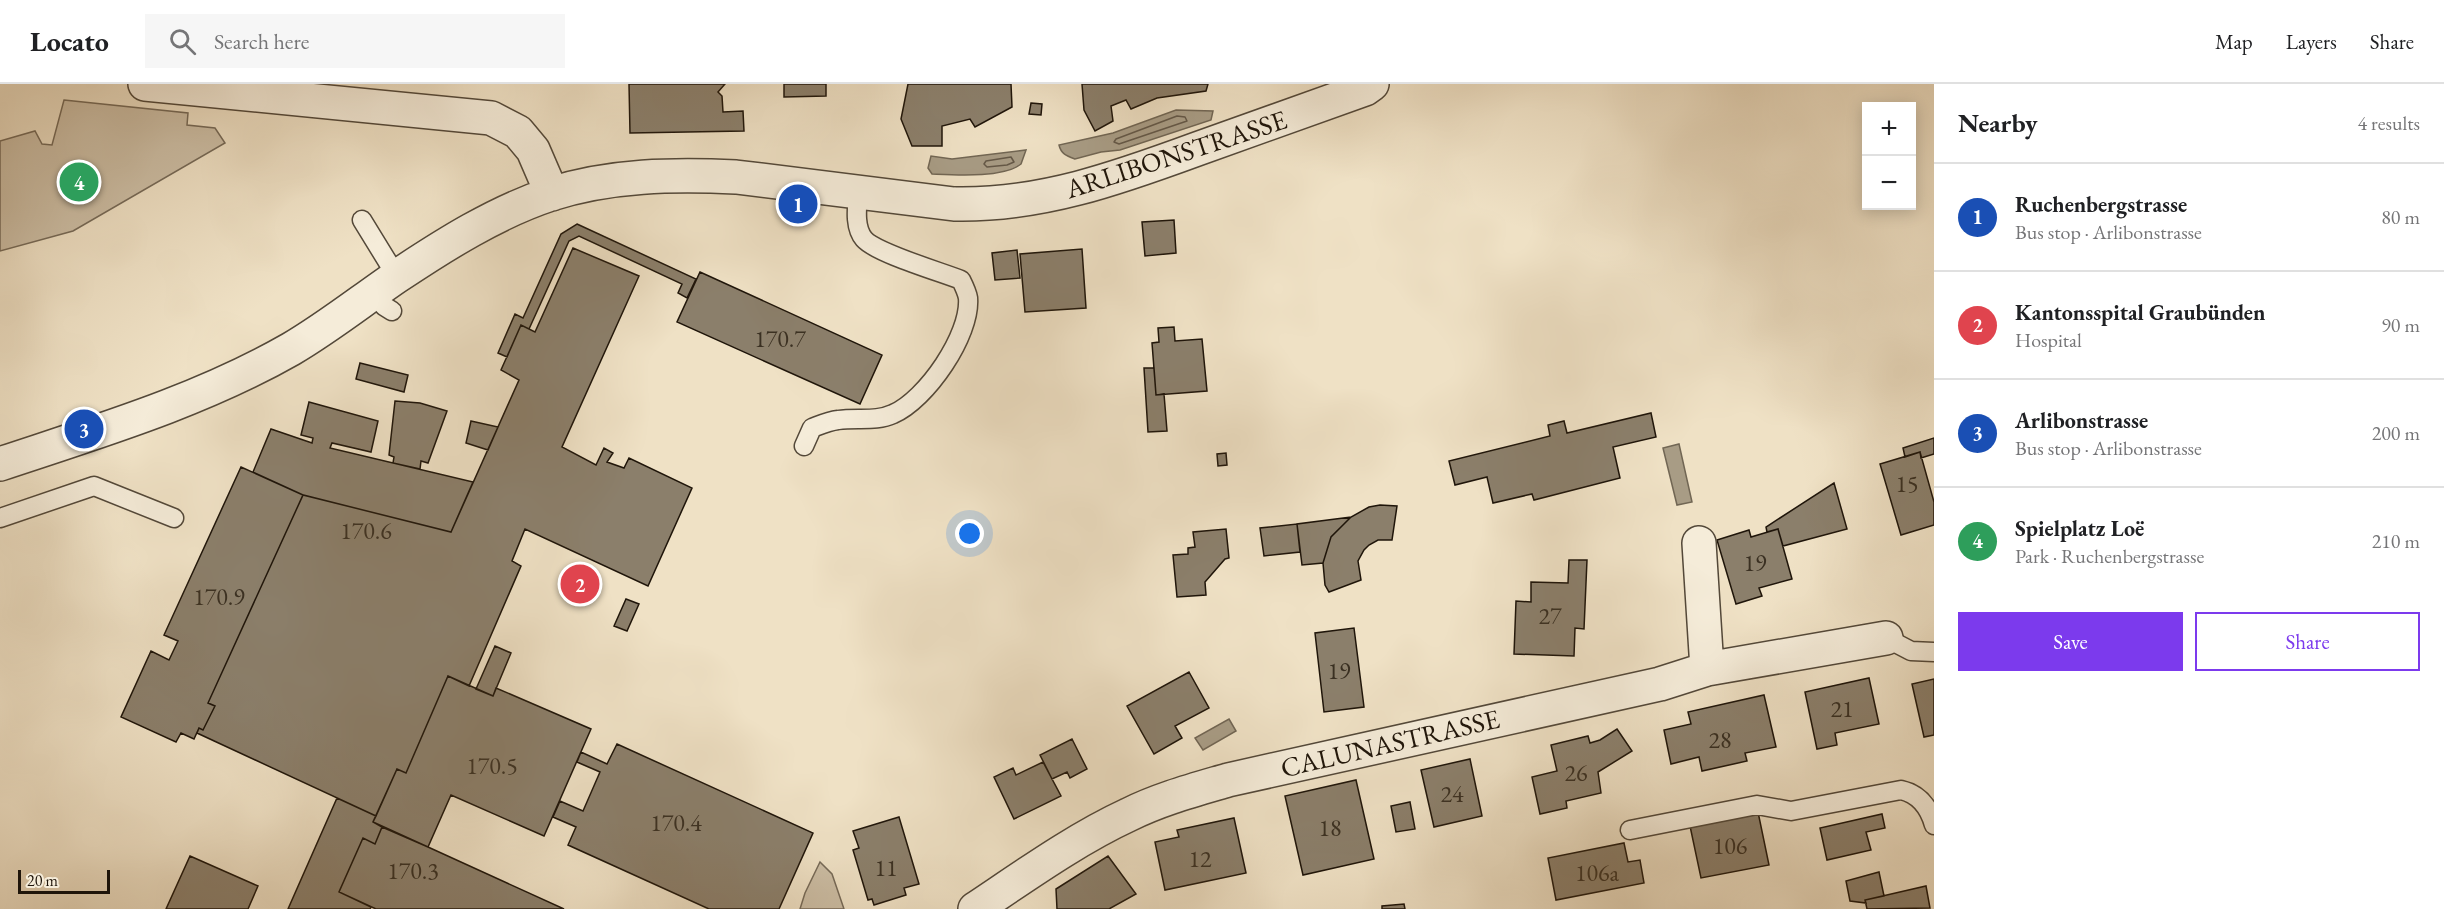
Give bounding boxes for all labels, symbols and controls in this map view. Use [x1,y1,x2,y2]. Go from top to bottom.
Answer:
search box [145,14,565,68]
text: Locato [30,23,109,59]
icon: search [166,25,199,58]
text: Search here [214,27,309,56]
text: Map [2215,28,2253,55]
text: Layers [2286,28,2337,55]
text: Share [2370,28,2414,55]
street label: ARLIBONSTRASSE [1060,102,1291,207]
map controls [1862,102,1916,210]
button: + [1862,102,1916,156]
text: Nearby [1958,106,2038,140]
text: 4 results [2357,110,2420,136]
button: − [1862,156,1916,210]
pin: 4 [60,160,98,204]
pin: 1 [778,182,818,226]
text: Ruchenbergstrasse [2015,190,2187,219]
text: 1 [1972,204,1983,230]
text: 80 m [2381,204,2420,230]
text: Bus stop · Arlibonstrasse [2015,219,2202,245]
text: Kantonsspital Graubünden [2015,298,2265,327]
text: 2 [1972,312,1983,338]
text: 90 m [2381,312,2420,338]
house number: 170.7 [754,323,806,354]
text: Hospital [2015,327,2082,353]
pin: 3 [64,406,104,452]
text: Arlibonstrasse [2015,406,2148,435]
text: 3 [1972,420,1983,446]
text: 200 m [2372,420,2420,446]
text: Bus stop · Arlibonstrasse [2015,435,2202,461]
house number: 15 [1895,468,1919,499]
text: Spielplatz Loë [2015,514,2144,543]
house number: 170.6 [340,515,392,546]
your location [955,519,984,548]
text: 4 [1972,528,1983,554]
text: 210 m [2372,528,2420,554]
text: Park · Ruchenbergstrasse [2015,543,2204,569]
house number: 19 [1743,547,1767,578]
pin: 2 [560,562,600,606]
house number: 170.9 [193,581,245,612]
house number: 27 [1538,600,1562,631]
button: Save [1958,612,2183,671]
button: Share [2195,612,2420,671]
house number: 19 [1327,655,1351,686]
house number: 21 [1830,693,1854,724]
street label: CALUNASTRASSE [1277,701,1503,785]
house number: 28 [1708,724,1732,755]
house number: 170.5 [466,750,518,781]
house number: 26 [1564,757,1588,788]
house number: 24 [1440,778,1464,809]
house number: 170.4 [650,807,702,838]
house number: 18 [1318,812,1342,843]
house number: 106 [1713,830,1747,861]
house number: 12 [1188,843,1212,874]
house number: 11 [874,852,898,883]
house number: 170.3 [387,855,439,886]
house number: 106a [1575,857,1619,888]
scale bar [18,867,110,894]
text: 20 m [27,870,58,891]

